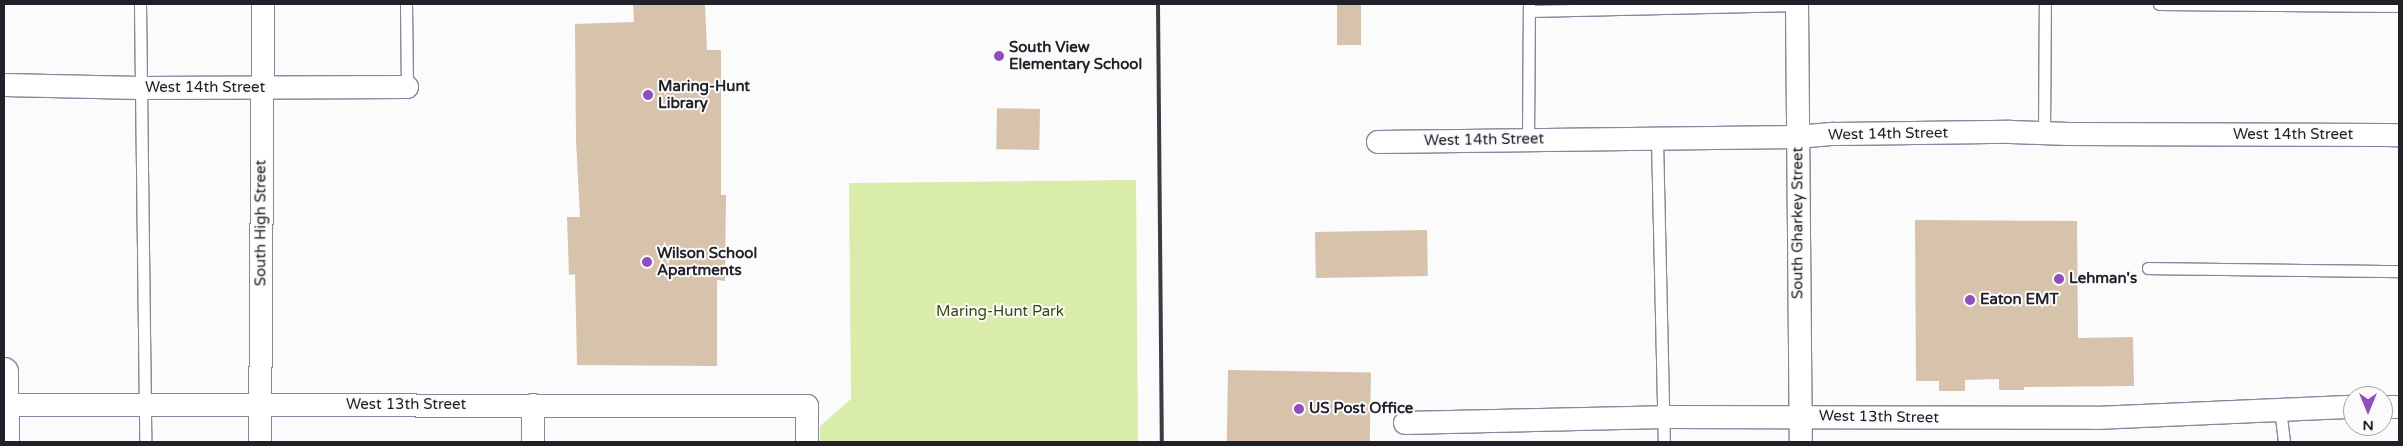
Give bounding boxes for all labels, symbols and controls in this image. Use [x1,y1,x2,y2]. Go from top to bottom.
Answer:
place label: South View Elementary School [1009,38,1142,73]
marker: South View Elementary School [993,50,1005,62]
place label: Maring-Hunt Library [658,77,750,112]
street label: West 14th Street [145,79,265,97]
marker: Maring-Hunt Library [642,89,654,101]
street label: West 14th Street [1828,124,1948,144]
street label: West 14th Street [2233,126,2353,144]
street label: West 14th Street [1424,130,1544,150]
street label: South Gharkey Street [1789,147,1807,299]
street label: South High Street [252,160,270,286]
place label: Wilson School Apartments [657,244,757,279]
marker: Wilson School Apartments [641,256,653,268]
place label: Lehman's [2069,270,2137,288]
marker: Lehman's [2053,273,2065,285]
place label: Eaton EMT [1980,291,2059,309]
marker: Eaton EMT [1964,294,1976,306]
park label: Maring-Hunt Park [936,303,1064,321]
north arrow [2343,386,2393,436]
street label: West 13th Street [346,396,466,414]
place label: US Post Office [1309,400,1413,418]
marker: US Post Office [1293,403,1305,415]
street label: West 13th Street [1819,407,1939,427]
text: N [2362,417,2374,434]

